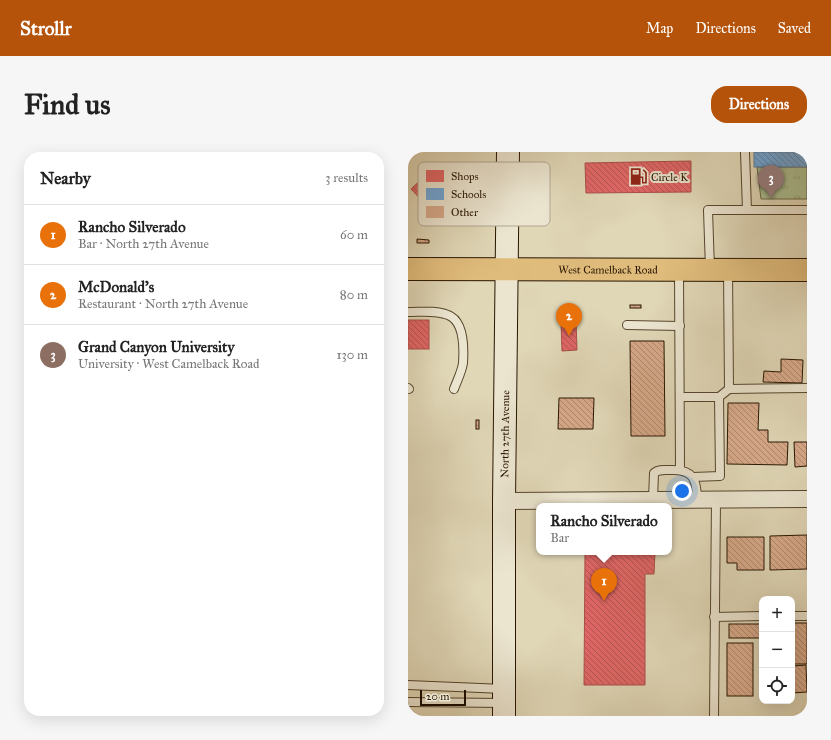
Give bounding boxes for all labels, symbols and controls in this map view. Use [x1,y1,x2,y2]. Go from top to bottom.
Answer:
text: Strollr [20,17,72,40]
text: Map [646,20,673,37]
text: Directions [695,20,756,37]
text: Saved [778,20,811,37]
button: Directions [711,86,807,123]
text: Find us [24,87,110,122]
legend [418,162,550,226]
pin: 3 [758,165,784,198]
fuel station icon: Circle K [628,167,648,187]
text: Nearby [40,168,91,189]
text: 3 results [325,170,368,186]
text: Shops [451,170,479,183]
place label: Circle K [651,171,689,184]
text: Schools [451,188,486,201]
text: Other [451,206,479,219]
text: Rancho Silverado [78,218,186,236]
text: 1 [50,227,56,243]
text: 60 m [340,227,368,243]
text: Bar · North 27th Avenue [78,236,209,252]
street label: West Camelback Road [558,263,658,277]
text: McDonald's [78,278,154,296]
text: 2 [50,287,56,303]
text: 80 m [340,287,368,303]
text: Restaurant · North 27th Avenue [78,296,248,312]
pin: 2 [556,303,582,336]
text: Grand Canyon University [78,338,234,356]
text: 3 [50,347,56,363]
text: 130 m [336,347,368,363]
text: University · West Camelback Road [78,356,260,372]
street label: North 27th Avenue [498,390,512,478]
your location [672,481,692,501]
popup [536,503,672,555]
text: Rancho Silverado [550,512,658,530]
text: Bar [550,530,569,546]
pin: 1 [591,568,617,601]
map controls [759,596,795,704]
button: + [759,596,795,632]
button: − [759,632,795,668]
button: locate [759,668,795,704]
scale bar [420,688,466,707]
text: 20 m [426,690,449,703]

